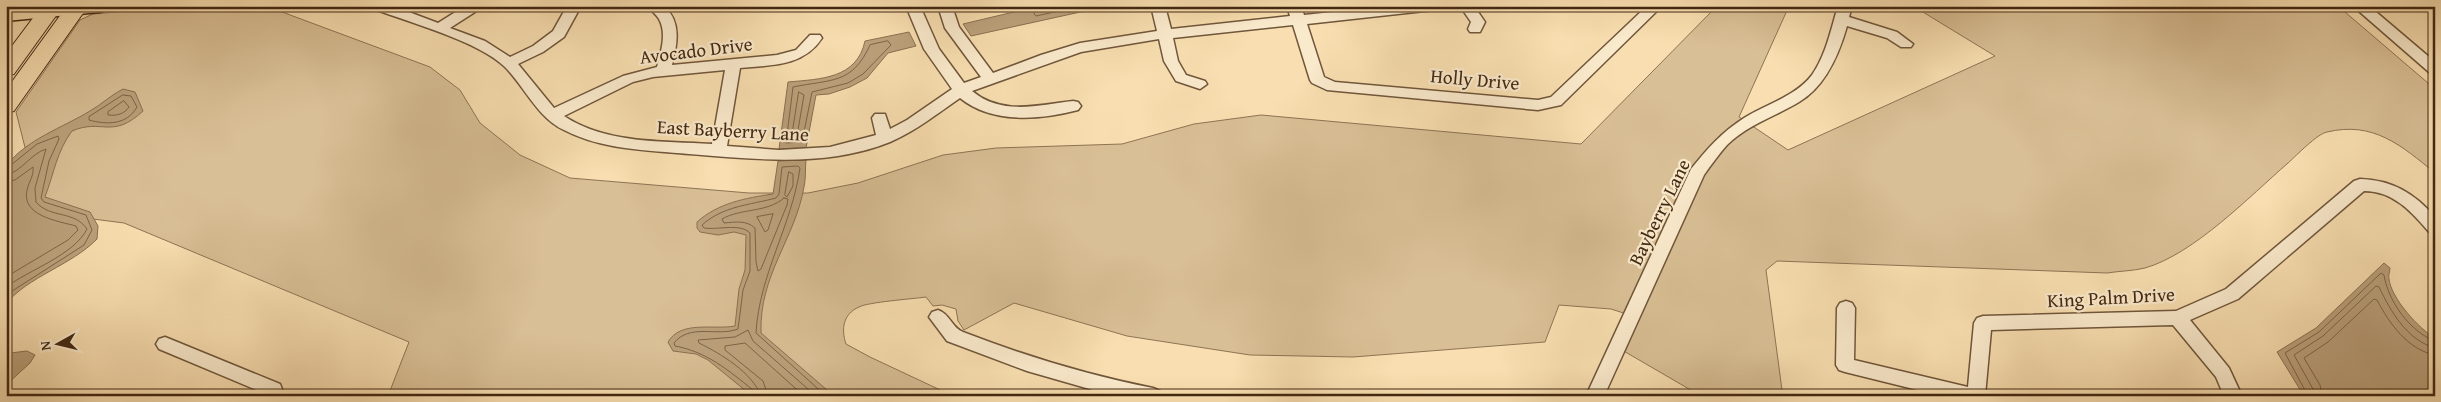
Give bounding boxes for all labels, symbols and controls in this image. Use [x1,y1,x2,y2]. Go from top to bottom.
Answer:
street label: Avocado Drive [638,29,754,71]
street label: Holly Drive [1429,61,1521,97]
street label: East Bayberry Lane [656,112,810,148]
street label: Bayberry Lane [1621,154,1697,270]
street label: King Palm Drive [2046,280,2176,314]
north arrow [32,320,82,370]
text: N [34,339,56,352]

